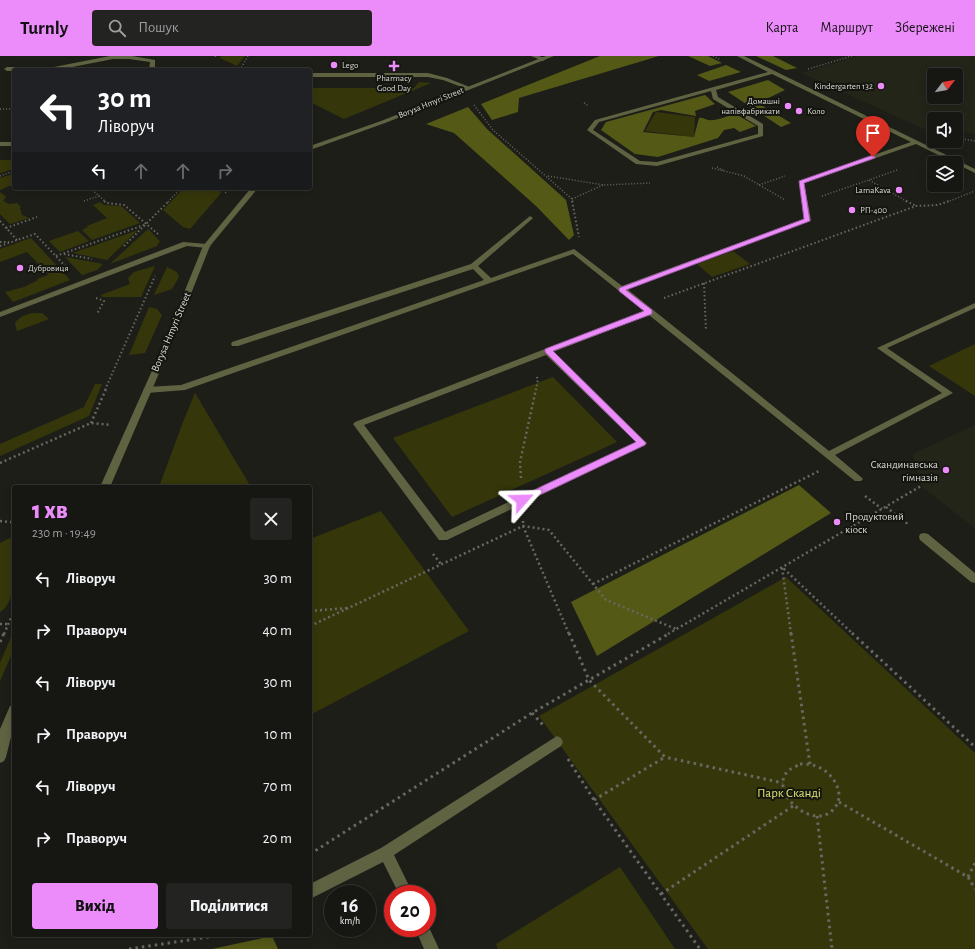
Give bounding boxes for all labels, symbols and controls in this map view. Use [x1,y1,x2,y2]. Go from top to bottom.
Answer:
search box [92,10,372,46]
icon: search [106,17,128,39]
text: Turnly [20,19,68,38]
text: Пошук [138,20,179,35]
text: Карта [765,21,798,35]
text: Маршрут [820,21,873,35]
text: Збережені [895,21,955,35]
marker: Lego [329,60,339,70]
place label: Lego [342,61,359,70]
marker: Pharmacy Good Day [389,61,399,71]
north arrow [927,68,963,104]
map controls [927,68,963,192]
place label: Pharmacy Good Day [377,74,412,93]
marker: Kindergarten 132 [876,81,886,91]
place label: Kindergarten 132 [814,82,873,91]
icon: left [32,84,84,136]
text: 30 m [98,85,151,113]
street label: Borysa Hmyri Street [397,86,465,120]
place label: Домашні напівфабрикати [721,97,780,116]
marker: Домашні напівфабрикати [783,101,793,111]
marker: Коло [794,106,804,116]
place label: Коло [807,107,825,116]
button: sound [927,112,963,148]
pin [856,116,890,157]
text: Ліворуч [98,118,155,136]
icon: arrive [862,122,884,144]
button: layers [927,156,963,192]
icon: left [88,160,110,182]
icon: ahead [130,160,152,182]
icon: ahead [172,160,194,182]
icon: right [214,160,236,182]
marker: LamaKava [894,185,904,195]
place label: LamaKava [855,186,891,195]
marker: РП-400 [847,205,857,215]
place label: РП-400 [860,206,887,215]
marker: Дубровиця [15,263,25,273]
place label: Дубровиця [28,264,69,273]
street label: Borysa Hmyri Street [149,290,193,373]
place label: Скандинавська гімназія [871,459,938,483]
marker: Скандинавська гімназія [941,465,951,475]
position arrow [501,479,543,521]
button: close [250,498,292,540]
text: 1 хв [32,499,68,523]
place label: Продуктовий кіоск [845,511,904,535]
marker: Продуктовий кіоск [832,517,842,527]
text: 230 m · 19:49 [32,527,96,540]
icon: left [32,568,54,590]
text: Ліворуч [66,571,116,586]
text: 30 m [263,571,292,586]
icon: right [32,620,54,642]
text: Праворуч [66,623,127,638]
text: 40 m [262,623,292,638]
icon: left [32,672,54,694]
text: Ліворуч [66,675,116,690]
text: 30 m [263,675,292,690]
icon: right [32,724,54,746]
text: Праворуч [66,727,127,742]
text: 10 m [264,727,292,742]
icon: left [32,776,54,798]
text: Ліворуч [66,779,116,794]
text: 70 m [263,779,292,794]
park label: Парк Сканді [757,787,821,800]
icon: right [32,828,54,850]
text: Праворуч [66,831,127,846]
text: 20 m [263,831,292,846]
button: Вихід [32,883,158,929]
button: Поділитися [166,883,292,929]
speed limit sign: 20 [384,885,436,937]
text: 16 [342,896,358,916]
text: km/h [340,916,360,926]

